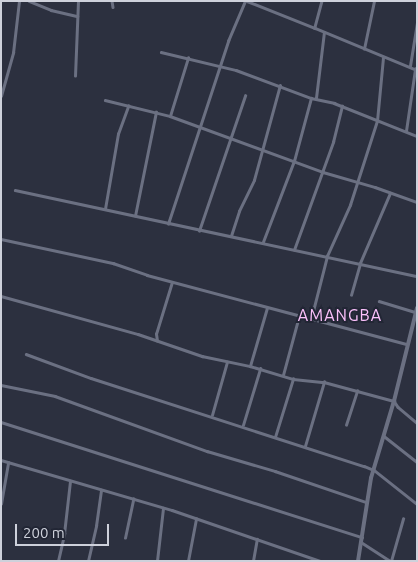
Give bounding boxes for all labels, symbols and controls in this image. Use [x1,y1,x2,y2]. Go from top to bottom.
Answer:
district label: AMANGBA [297,305,383,325]
scale bar [18,514,111,546]
text: 200 m [23,524,65,541]

